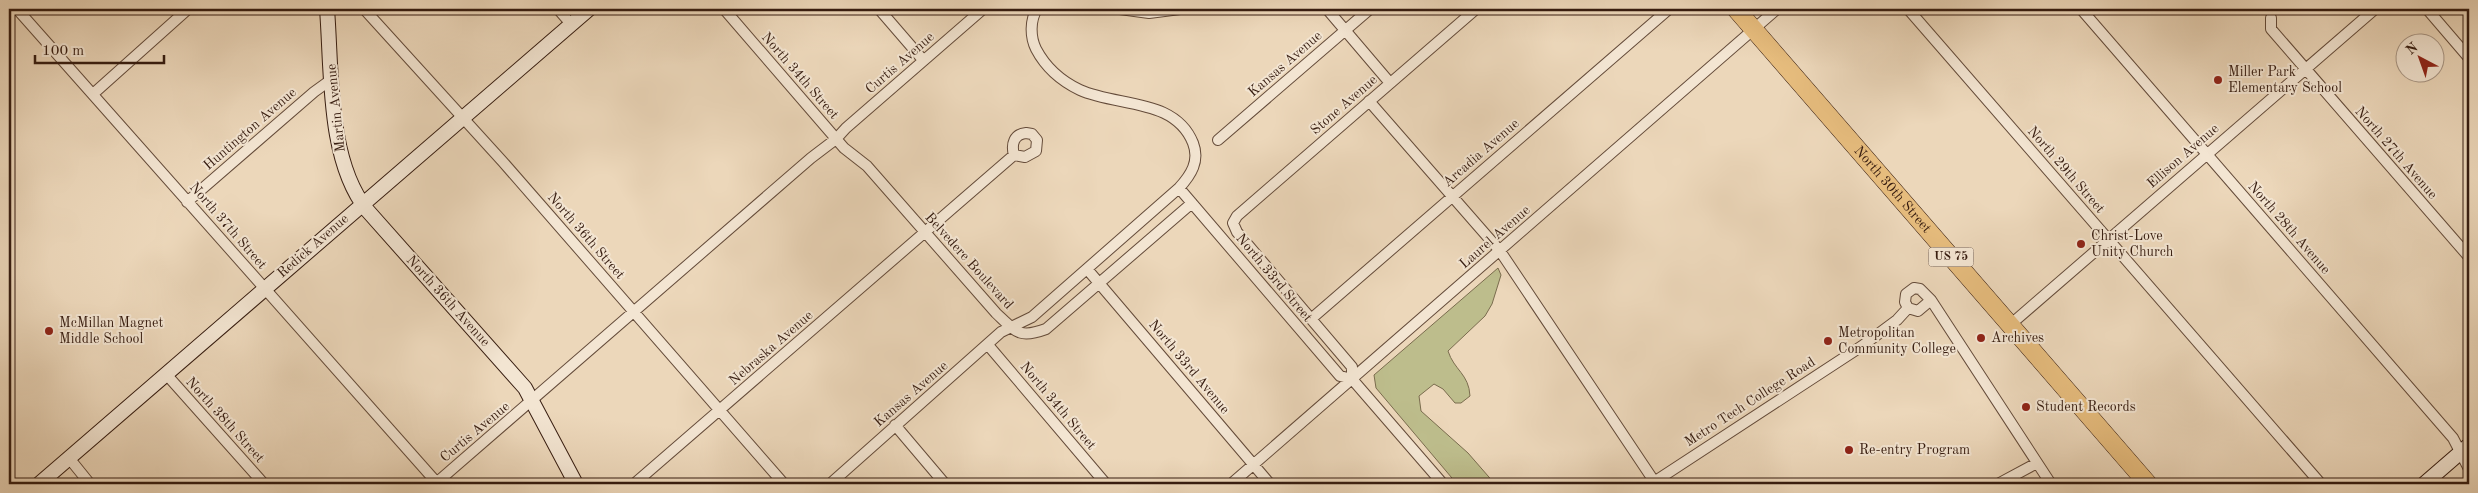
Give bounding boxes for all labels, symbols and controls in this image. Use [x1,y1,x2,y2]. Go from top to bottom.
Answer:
street label: Kansas Avenue [1245,28,1325,100]
street label: North 34th Street [759,30,841,122]
street label: Curtis Avenue [863,30,937,96]
scale bar [35,32,164,64]
north arrow [2396,32,2446,82]
text: N [2403,40,2421,58]
text: 100 m [42,44,84,59]
street label: Martin Avenue [324,63,348,153]
place label: Miller Park Elementary School [2228,65,2342,95]
street label: Stone Avenue [1308,73,1380,137]
marker: Miller Park Elementary School [2212,74,2224,86]
street label: Huntington Avenue [201,85,299,173]
street label: North 27th Avenue [2352,104,2440,202]
street label: Arcadia Avenue [1440,116,1522,190]
street label: Ellison Avenue [2144,121,2222,191]
street label: North 29th Street [2025,124,2107,216]
street label: North 30th Street [1851,143,1934,236]
street label: North 28th Avenue [2245,179,2333,277]
street label: North 37th Street [187,180,269,272]
street label: North 36th Street [545,190,627,282]
street label: Laurel Avenue [1457,203,1533,271]
street label: Belvedere Boulevard [922,210,1016,312]
street label: Redick Avenue [275,211,351,281]
place label: Christ-Love Unity Church [2091,229,2174,259]
street label: North 33rd Street [1233,231,1315,325]
marker: Christ-Love Unity Church [2075,238,2087,250]
road number: US 75 [1928,248,1974,266]
street label: North 36th Avenue [404,253,492,349]
street label: Nebraska Avenue [727,308,815,388]
place label: McMillan Magnet Middle School [59,316,164,346]
street label: North 33rd Avenue [1146,317,1232,417]
marker: McMillan Magnet Middle School [43,325,55,337]
place label: Metropolitan Community College [1838,326,1956,356]
place label: Archives [1991,331,2044,345]
marker: Archives [1975,332,1987,344]
marker: Metropolitan Community College [1822,335,1834,347]
street label: Metro Tech College Road [1682,355,1818,449]
street label: Kansas Avenue [871,358,951,430]
street label: North 34th Street [1017,359,1099,453]
street label: North 38th Street [183,375,267,466]
street label: Curtis Avenue [438,399,512,465]
place label: Student Records [2036,400,2136,414]
marker: Student Records [2020,401,2032,413]
place label: Re-entry Program [1859,443,1970,457]
marker: Re-entry Program [1843,444,1855,456]

